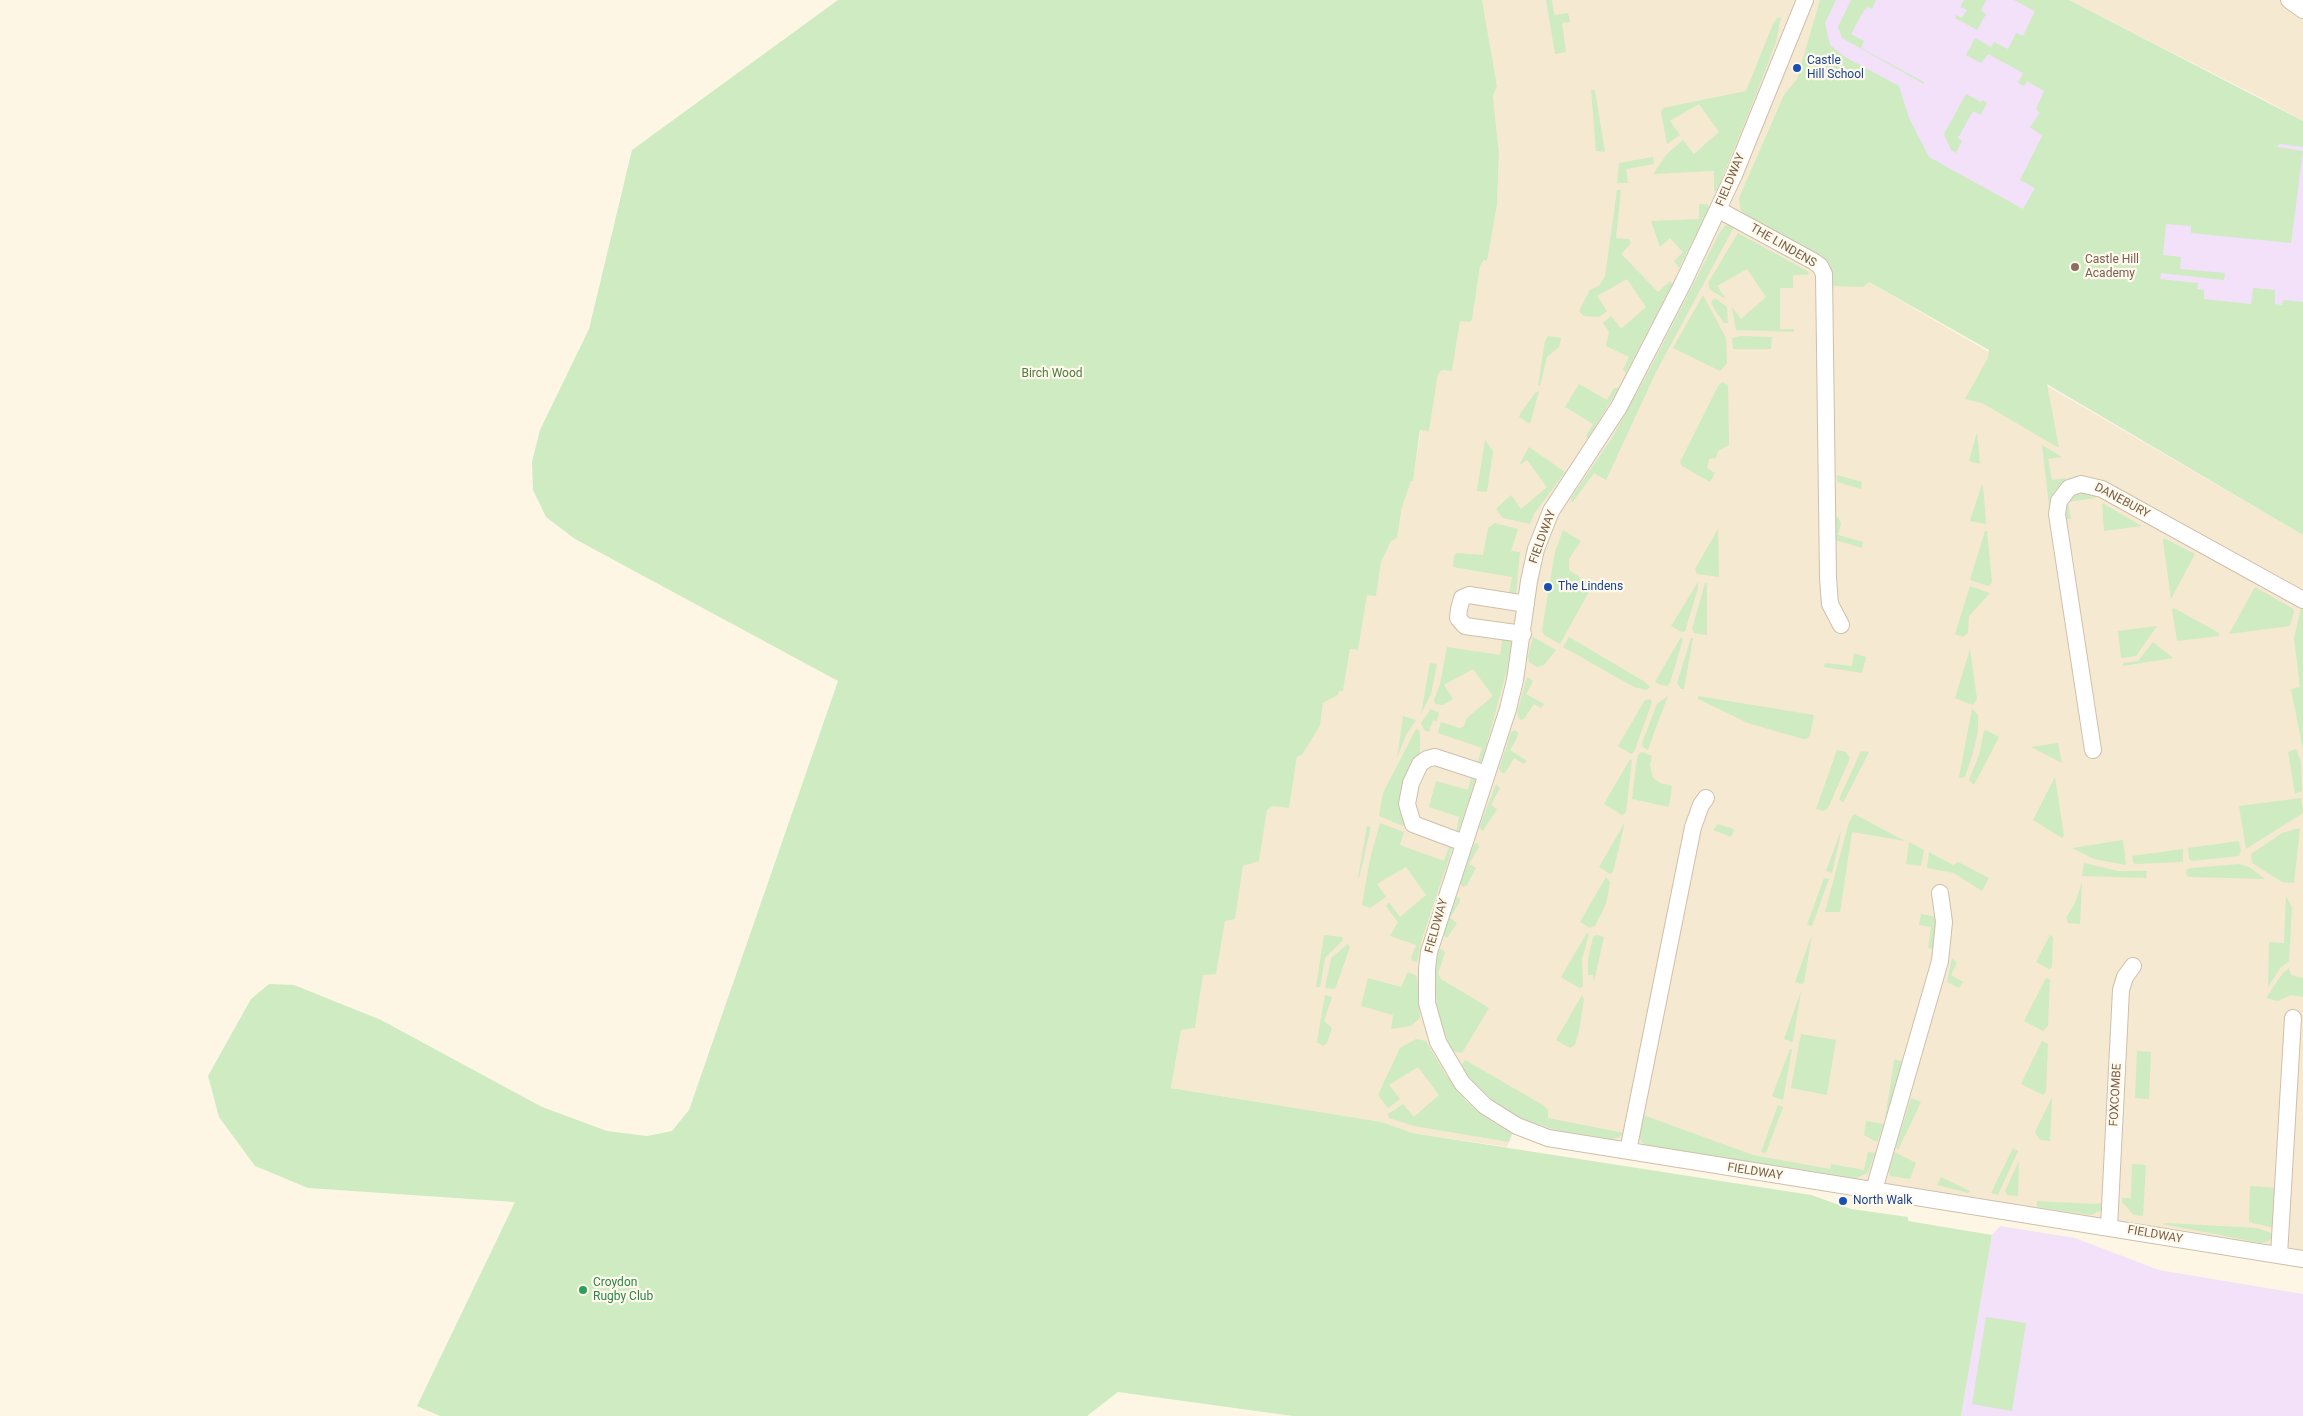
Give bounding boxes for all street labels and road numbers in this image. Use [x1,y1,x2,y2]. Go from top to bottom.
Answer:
street label: FIELDWAY [1713,151,1749,209]
street label: THE LINDENS [1747,221,1819,271]
street label: DANEBURY [2092,480,2152,522]
street label: FIELDWAY [1527,508,1559,566]
street label: FIELDWAY [1422,897,1452,955]
street label: FOXCOMBE [2107,1063,2125,1127]
street label: FIELDWAY [1726,1161,1784,1183]
street label: FIELDWAY [2126,1223,2184,1247]

